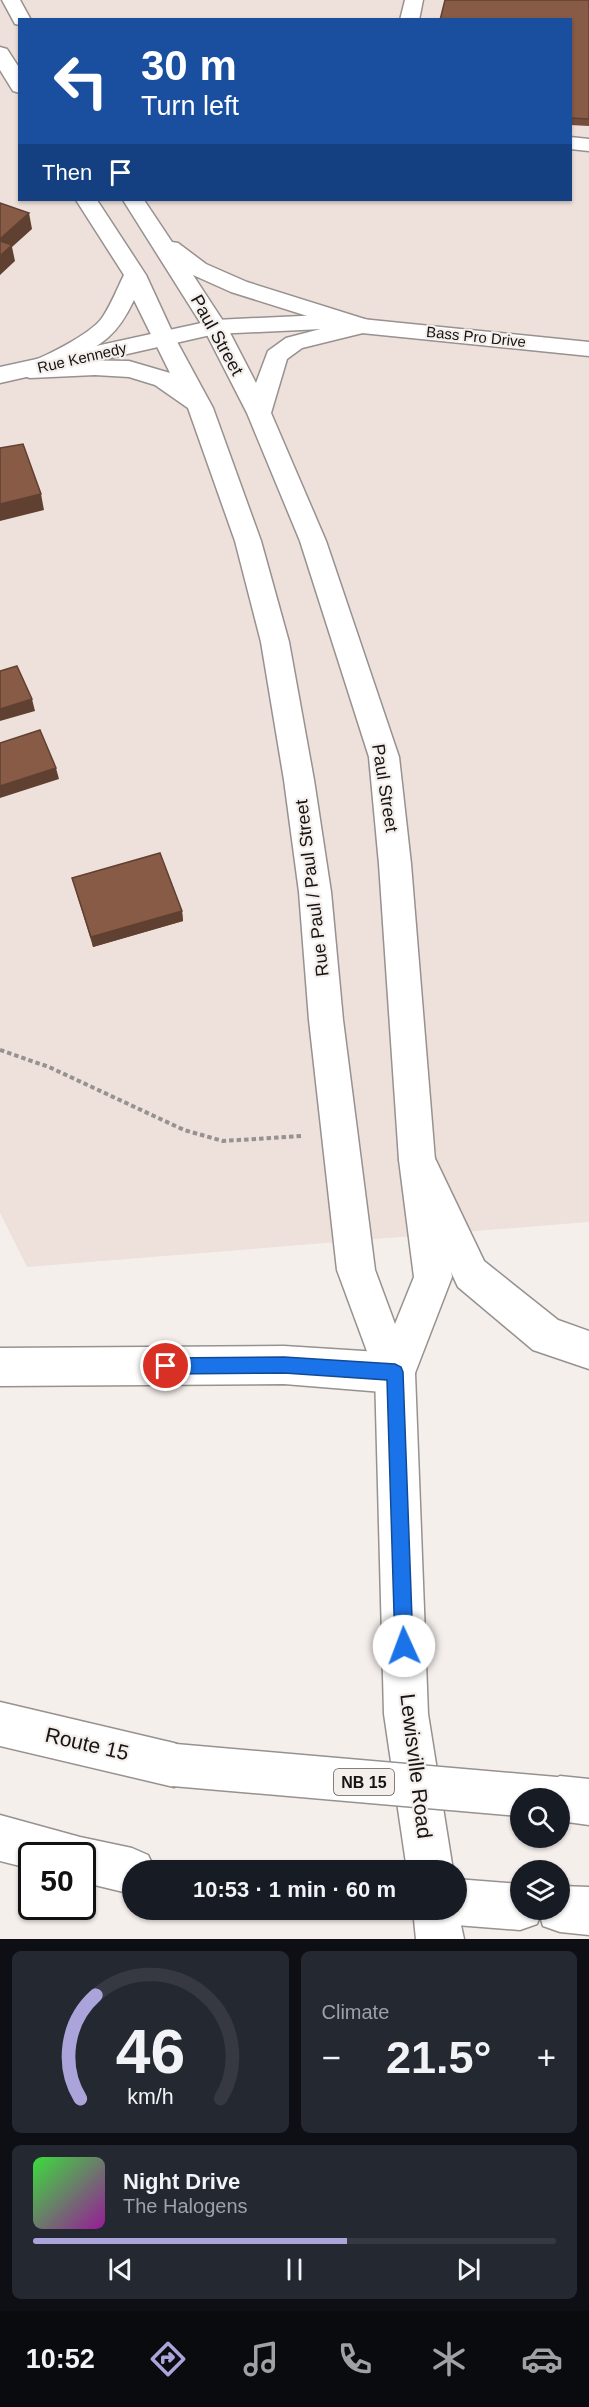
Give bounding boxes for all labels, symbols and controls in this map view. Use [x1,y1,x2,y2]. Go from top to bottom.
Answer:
icon: left [42,42,120,120]
text: 30 m [141,42,237,89]
text: Turn left [141,91,239,121]
icon: arrive [104,156,137,189]
text: Then [42,160,92,185]
street label: Paul Street [187,291,247,379]
street label: Bass Pro Drive [425,323,527,350]
street label: Rue Kennedy [36,339,129,376]
street label: Paul Street [368,742,402,834]
street label: Rue Paul / Paul Street [291,798,333,978]
pin [140,1340,191,1391]
icon: arrive [149,1349,182,1382]
position arrow [372,1614,436,1678]
street label: Lewisville Road [396,1692,437,1840]
street label: Route 15 [43,1723,131,1764]
road number: NB 15 [334,1769,394,1795]
map controls [510,1788,570,1920]
button: search [510,1788,570,1848]
speed limit sign: 50 [18,1842,96,1920]
button: layers [510,1860,570,1920]
text: 10:53 · 1 min · 60 m [193,1877,396,1902]
text: Climate [322,2001,389,2023]
text: 46 [116,2017,185,2086]
text: 21.5° [386,2032,492,2083]
text: − [322,2039,341,2076]
text: + [537,2039,556,2076]
text: km/h [127,2085,173,2109]
text: Night Drive [123,2169,240,2194]
text: The Halogens [123,2195,248,2217]
icon: previous [104,2253,137,2286]
icon: pause [278,2253,311,2286]
icon: next [452,2253,485,2286]
icon: directions [147,2338,189,2380]
icon: music [240,2338,282,2380]
icon: phone [334,2338,376,2380]
icon: climate [428,2338,470,2380]
icon: car [521,2338,563,2380]
text: 10:52 [26,2344,95,2374]

